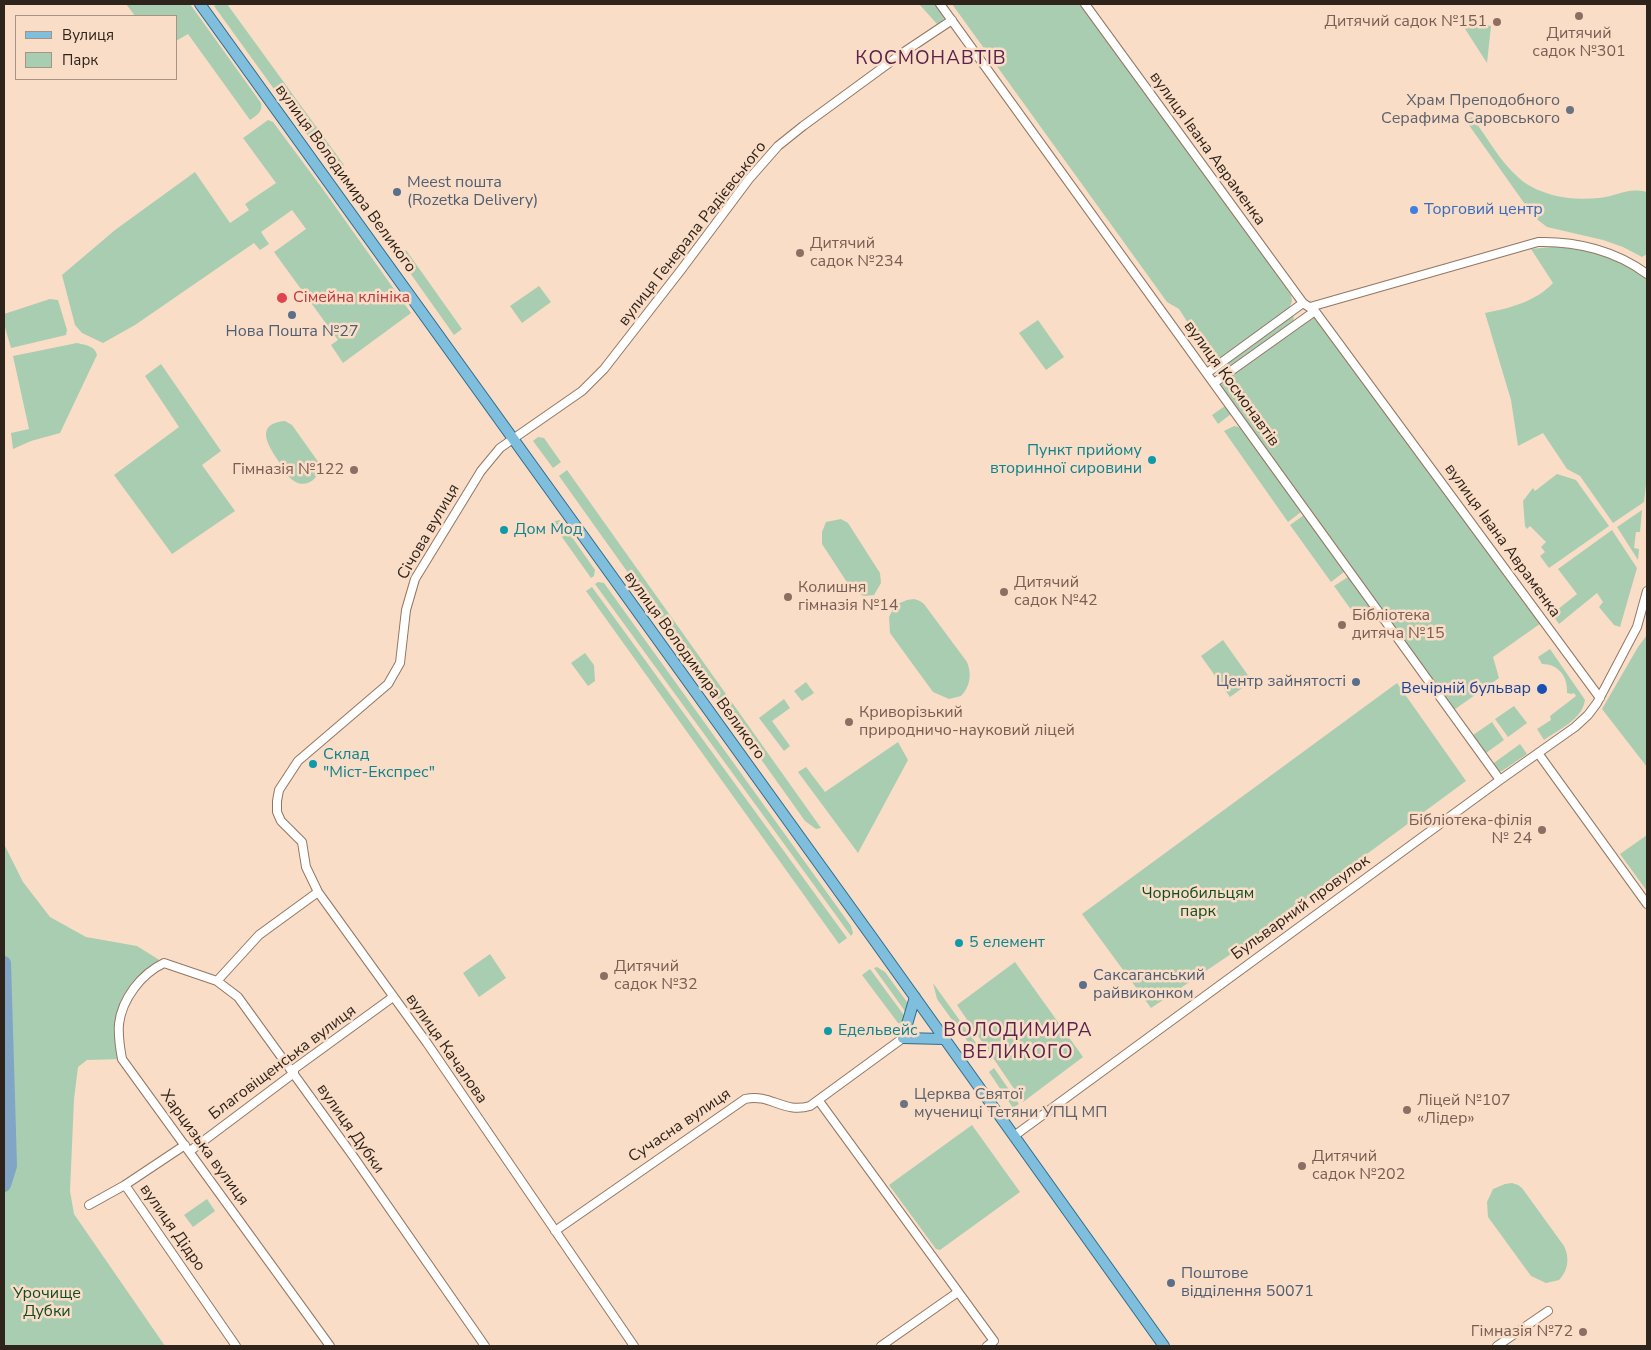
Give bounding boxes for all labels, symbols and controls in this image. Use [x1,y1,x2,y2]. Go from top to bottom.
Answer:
marker: Дитячий садок №301 [1573,10,1585,22]
place label: Дитячий садок №151 [1325,12,1487,32]
legend [15,15,178,80]
marker: Дитячий садок №151 [1491,16,1503,28]
place label: Дитячий садок №301 [1532,24,1626,62]
text: Вулиця [62,25,114,45]
district label: КОСМОНАВТІВ [854,48,1008,70]
text: Парк [62,50,98,70]
street label: вулиця Івана Авраменка [1145,68,1269,230]
street label: вулиця Володимира Великого [270,81,420,277]
place label: Храм Преподобного Серафима Саровського [1381,91,1560,129]
marker: Храм Преподобного Серафима Саровського [1564,104,1576,116]
street label: вулиця Генерала Радієвського [615,138,771,330]
place label: Meest пошта (Rozetka Delivery) [407,173,538,211]
marker: Meest пошта (Rozetka Delivery) [391,186,403,198]
place label: Торговий центр [1424,200,1543,220]
marker: Торговий центр [1408,204,1420,216]
place label: Дитячий садок №234 [810,234,903,272]
marker: Дитячий садок №234 [794,247,806,259]
place label: Сімейна клініка [293,288,410,308]
marker: Сімейна клініка [275,291,289,305]
marker: Нова Пошта №27 [286,309,298,321]
street label: вулиця Космонавтів [1179,317,1283,451]
place label: Нова Пошта №27 [226,322,358,342]
place label: Пункт прийому вторинної сировини [990,441,1142,479]
marker: Пункт прийому вторинної сировини [1146,454,1158,466]
place label: Гімназія №122 [232,460,344,480]
street label: вулиця Івана Авраменка [1440,460,1564,622]
marker: Гімназія №122 [348,464,360,476]
street label: Січова вулиця [394,481,464,583]
place label: Дом Мод [514,520,582,540]
marker: Дом Мод [498,524,510,536]
street label: вулиця Володимира Великого [619,568,769,764]
place label: Дитячий садок №42 [1014,573,1098,611]
place label: Колишня гімназія №14 [798,578,898,616]
marker: Дитячий садок №42 [998,586,1010,598]
marker: Колишня гімназія №14 [782,591,794,603]
place label: Бібліотека дитяча №15 [1352,606,1445,644]
marker: Бібліотека дитяча №15 [1336,619,1348,631]
place label: Центр зайнятості [1216,672,1346,692]
marker: Центр зайнятості [1350,676,1362,688]
place label: Вечірній бульвар [1401,679,1531,699]
marker: Вечірній бульвар [1535,682,1549,696]
place label: Криворізький природничо-науковий ліцей [859,703,1075,741]
marker: Криворізький природничо-науковий ліцей [843,716,855,728]
place label: Склад "Міст-Експрес" [323,745,435,783]
marker: Склад "Міст-Експрес" [307,758,319,770]
place label: Бібліотека-філія № 24 [1409,811,1532,849]
marker: Бібліотека-філія № 24 [1536,824,1548,836]
street label: Бульварний провулок [1228,851,1374,965]
park label: Чорнобильцям парк [1142,884,1254,922]
place label: 5 елемент [969,933,1045,953]
marker: 5 елемент [953,937,965,949]
place label: Дитячий садок №32 [614,957,698,995]
place label: Саксаганський райвиконком [1093,966,1205,1004]
marker: Дитячий садок №32 [598,970,610,982]
marker: Саксаганський райвиконком [1077,979,1089,991]
street label: вулиця Качалова [401,990,491,1108]
street label: Благовіщенська вулиця [206,1001,360,1125]
district label: ВОЛОДИМИРА ВЕЛИКОГО [942,1020,1094,1064]
place label: Едельвейс [838,1021,918,1041]
marker: Едельвейс [822,1025,834,1037]
street label: вулиця Дубки [312,1081,388,1177]
street label: Сучасна вулиця [625,1085,735,1167]
place label: Церква Святої мучениці Тетяни УПЦ МП [914,1085,1107,1123]
street label: Харцизька вулиця [156,1086,252,1210]
place label: Ліцей №107 «Лідер» [1417,1091,1510,1129]
marker: Церква Святої мучениці Тетяни УПЦ МП [898,1098,910,1110]
marker: Ліцей №107 «Лідер» [1401,1104,1413,1116]
place label: Дитячий садок №202 [1312,1147,1405,1185]
marker: Дитячий садок №202 [1296,1160,1308,1172]
street label: вулиця Дідро [135,1181,209,1275]
place label: Поштове відділення 50071 [1181,1264,1314,1302]
marker: Поштове відділення 50071 [1165,1277,1177,1289]
park label: Урочище Дубки [13,1284,81,1322]
place label: Гімназія №72 [1471,1322,1573,1342]
marker: Гімназія №72 [1577,1326,1589,1338]

